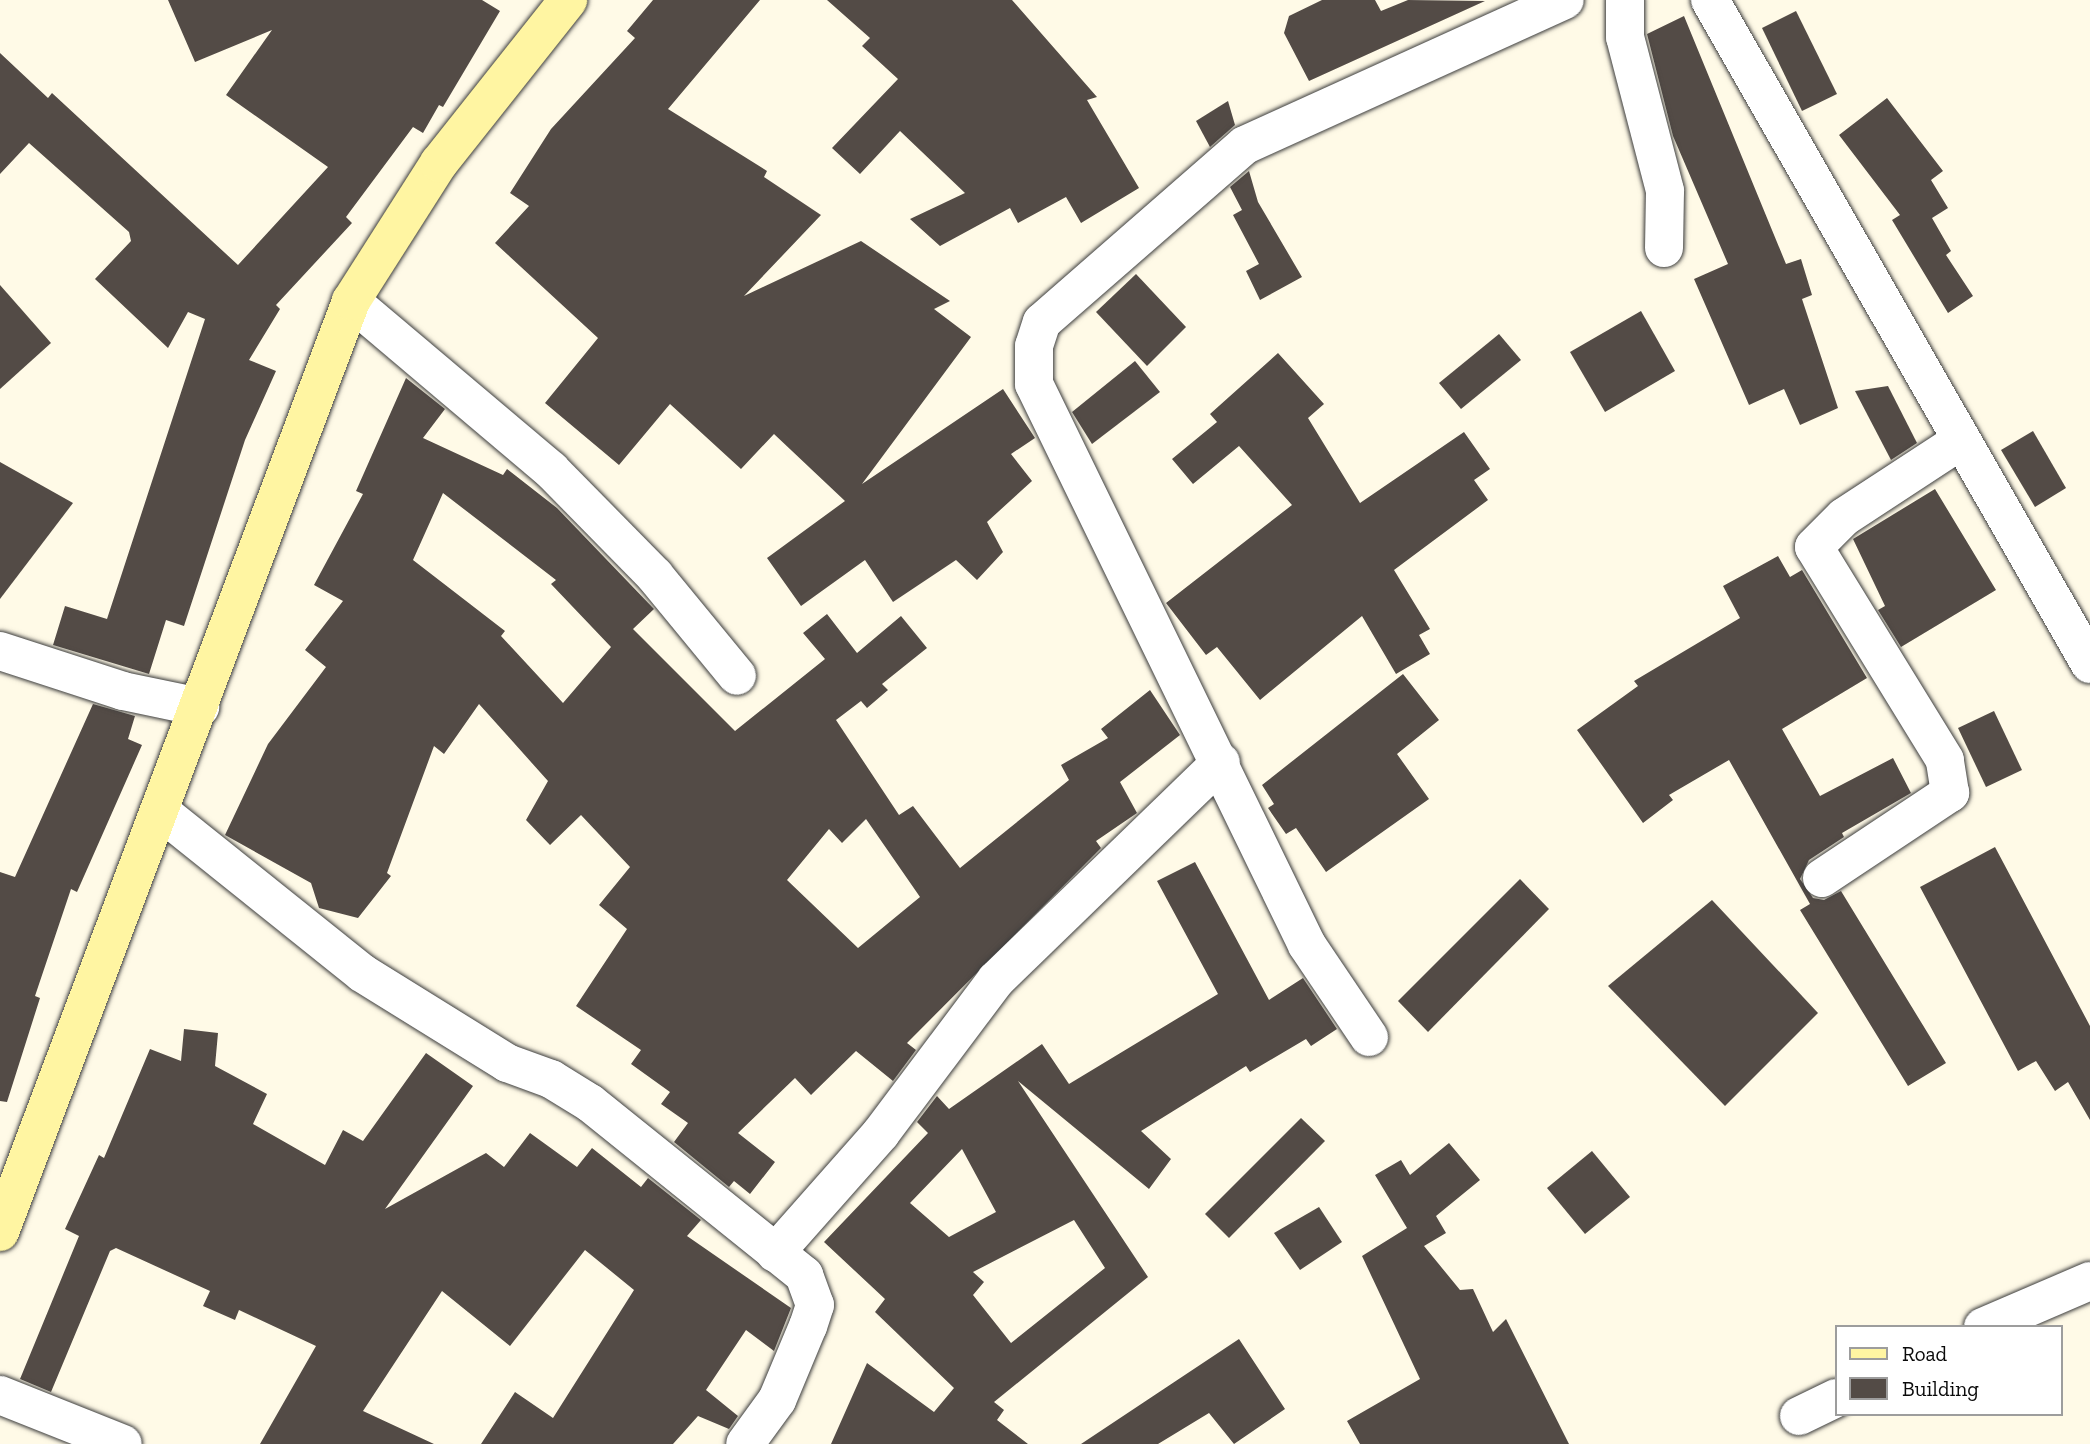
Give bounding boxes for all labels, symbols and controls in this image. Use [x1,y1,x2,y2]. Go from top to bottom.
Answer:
legend [1834,1325,2062,1416]
text: Road [1902,1341,1947,1366]
text: Building [1902,1376,1979,1401]

